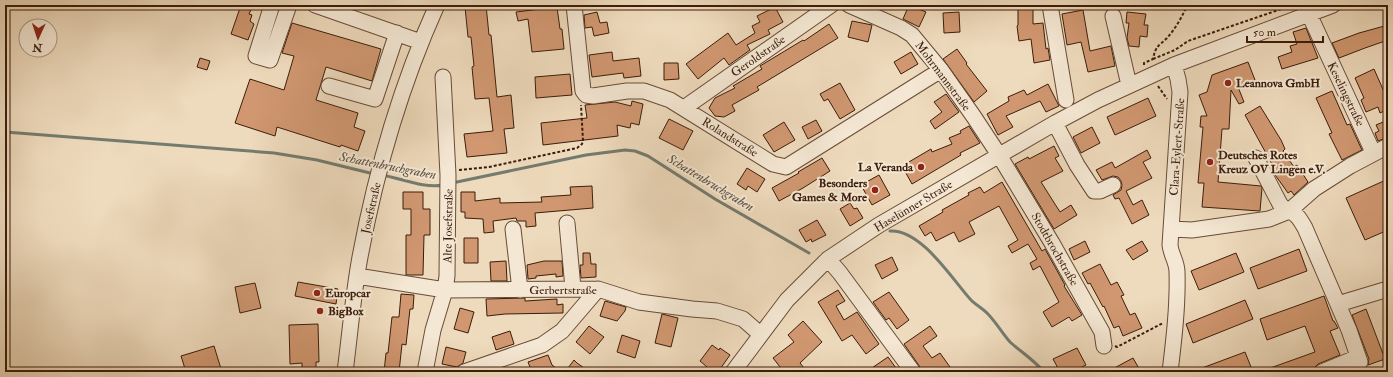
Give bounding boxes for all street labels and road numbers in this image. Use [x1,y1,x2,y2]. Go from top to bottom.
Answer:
street label: Geroldstraße [728,32,788,81]
street label: Mohrmannstraße [912,38,974,114]
street label: Keselingstraße [1324,60,1368,129]
street label: Clara-Eylert-Straße [1167,98,1188,196]
street label: Rolandstraße [699,114,760,161]
street label: Haselünner Straße [871,177,955,236]
street label: Josefstraße [358,181,385,236]
street label: Alte Josefstraße [440,189,457,264]
street label: Stodtbrochstraße [1028,210,1082,289]
street label: Gerbertstraße [529,283,597,298]

